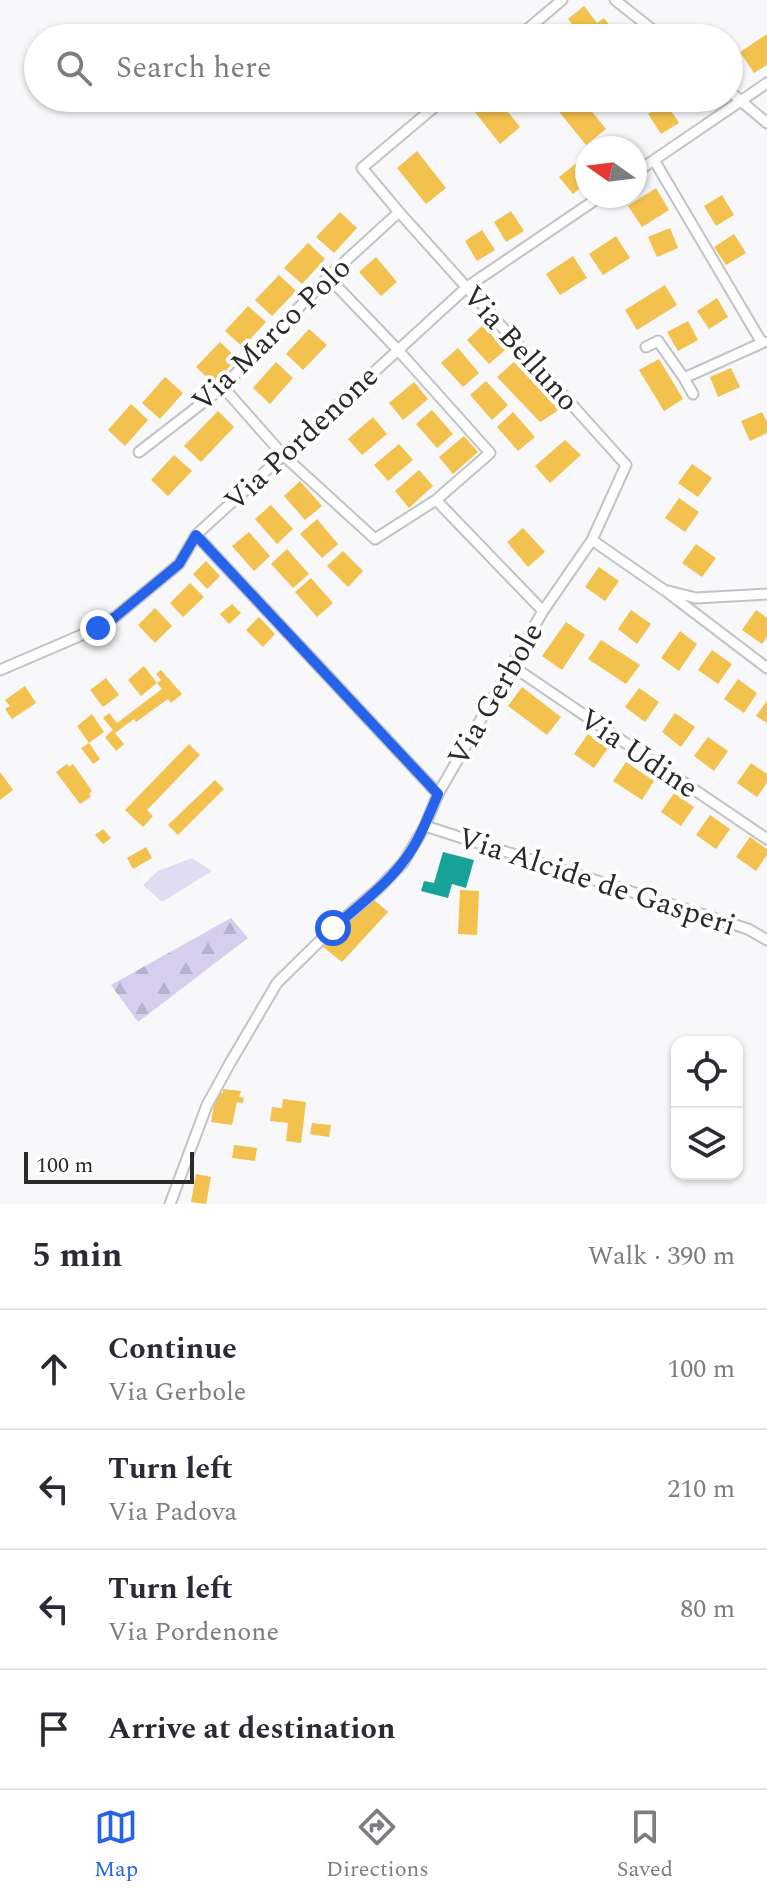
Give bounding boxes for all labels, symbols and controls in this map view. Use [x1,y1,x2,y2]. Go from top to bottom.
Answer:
search box [24,24,743,112]
text: Search here [116,45,272,91]
icon: search [52,46,96,90]
north arrow [575,136,647,208]
street label: Via Marco Polo [181,246,362,423]
street label: Via Belluno [451,275,590,422]
street label: Via Pordenone [214,355,390,523]
route end [80,610,116,646]
street label: Via Gerbole [436,614,556,775]
street label: Via Udine [569,697,708,811]
street label: Via Alcide de Gasperi [452,815,742,949]
route start [315,910,351,946]
map controls [671,1036,743,1180]
button: locate [671,1036,743,1108]
button: layers [671,1108,743,1180]
scale bar [24,1148,194,1184]
text: 100 m [36,1149,93,1182]
text: 5 min [32,1230,122,1282]
text: Walk · 390 m [588,1236,735,1276]
text: Continue [108,1326,237,1372]
icon: ahead [32,1347,76,1391]
text: 100 m [667,1349,735,1389]
text: Via Gerbole [108,1372,246,1412]
text: Turn left [108,1446,233,1492]
icon: left [32,1467,76,1511]
text: 210 m [667,1469,735,1509]
text: Via Padova [108,1492,237,1532]
text: Turn left [108,1566,233,1612]
icon: left [32,1587,76,1631]
text: 80 m [680,1589,735,1629]
text: Via Pordenone [108,1612,279,1652]
text: Arrive at destination [108,1706,395,1752]
icon: arrive [32,1707,76,1751]
tab: Map [94,1805,138,1886]
tab: Directions [326,1805,429,1886]
tab: Saved [617,1805,673,1886]

